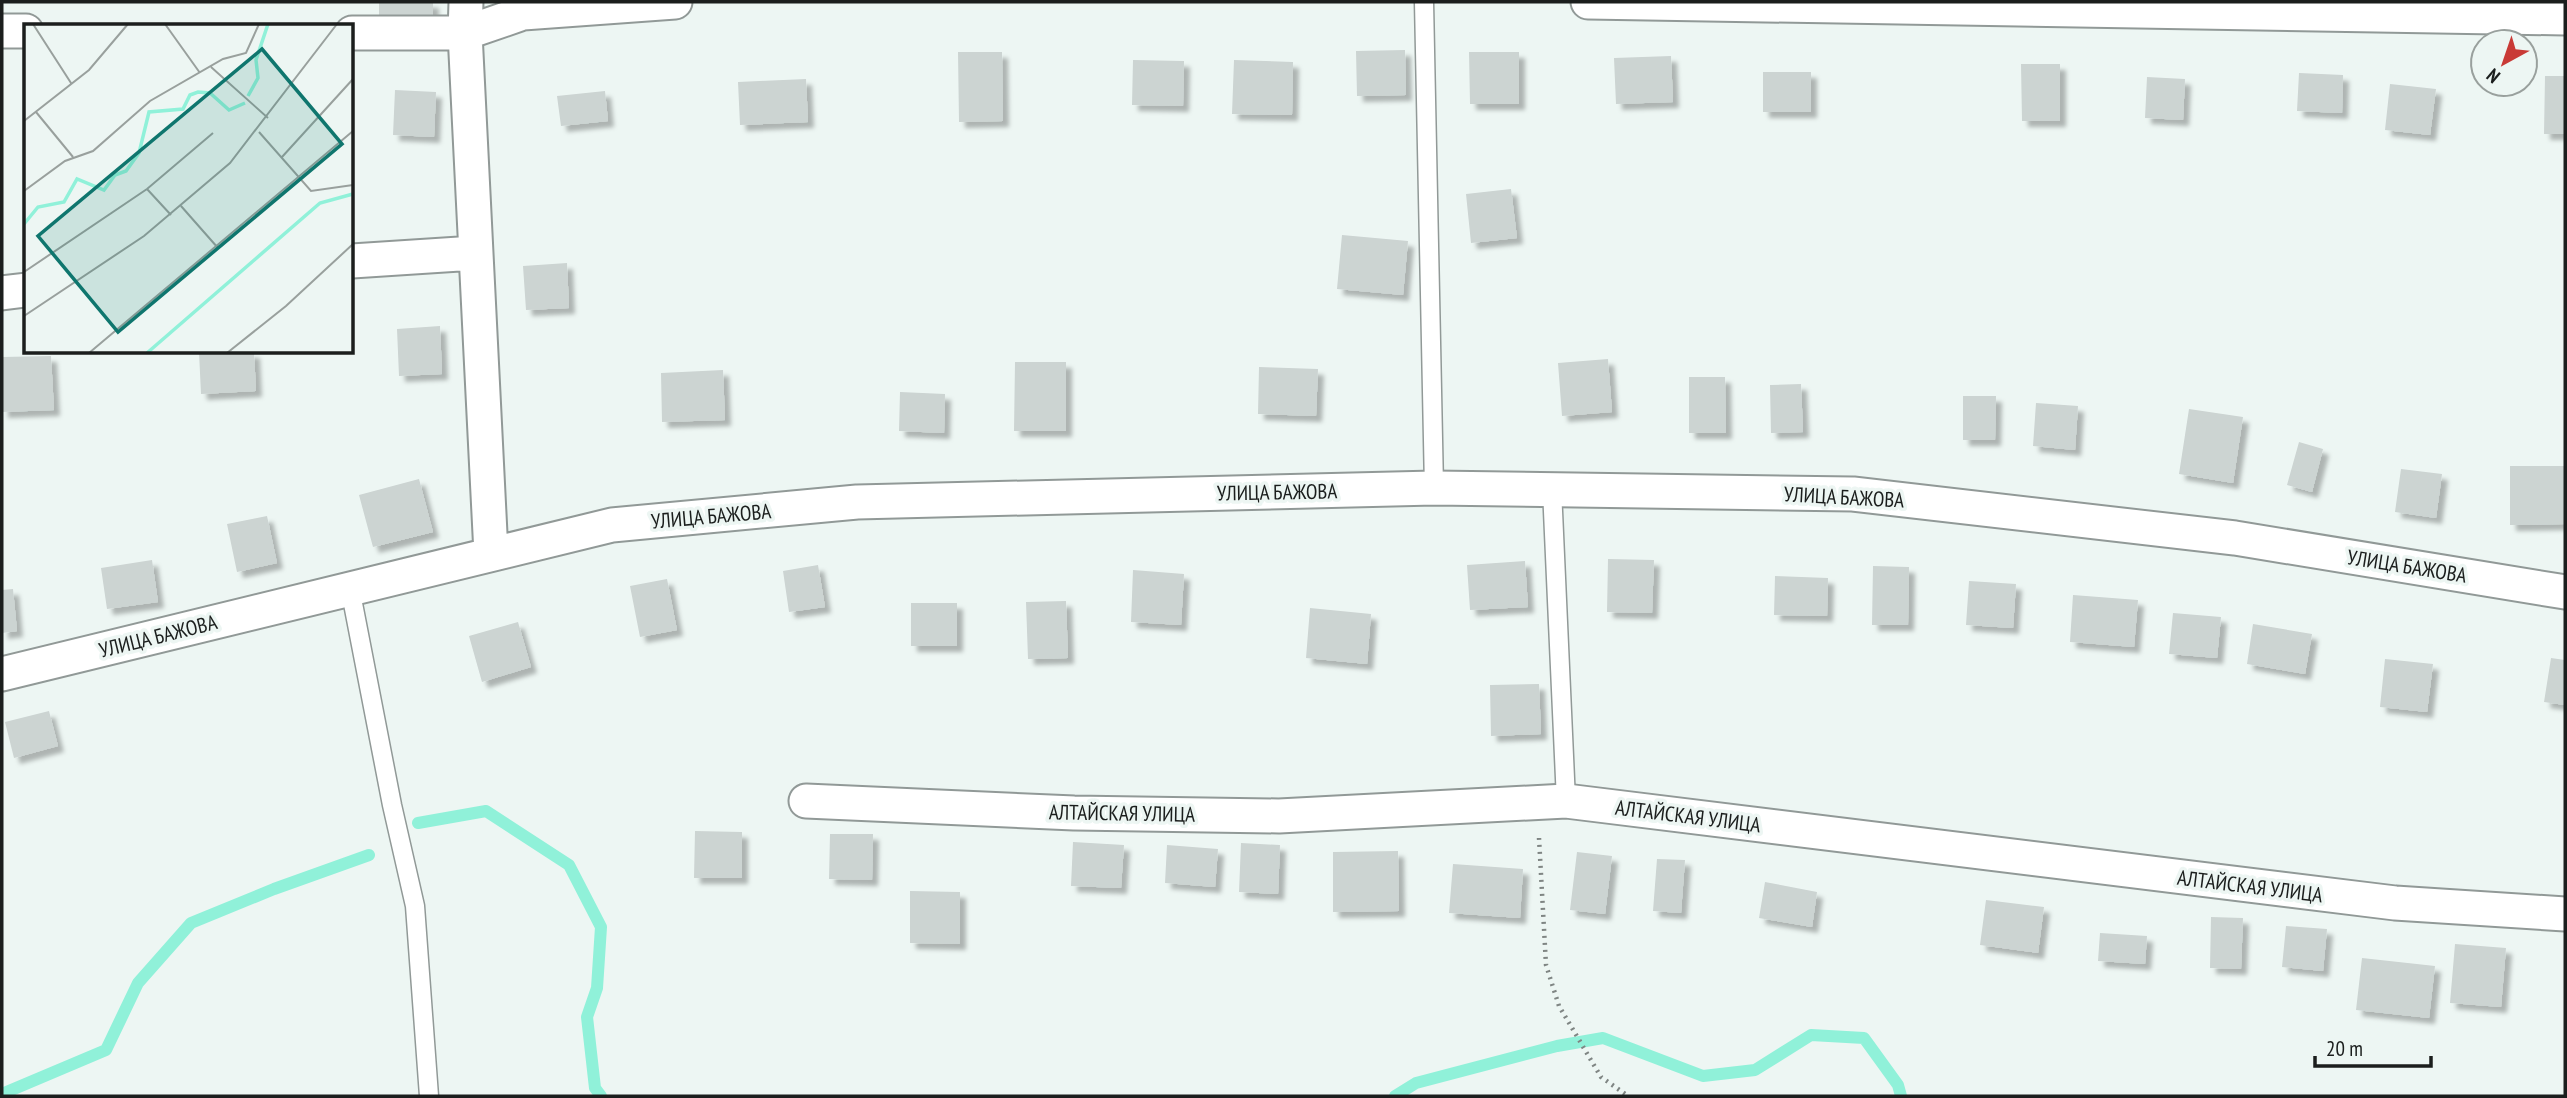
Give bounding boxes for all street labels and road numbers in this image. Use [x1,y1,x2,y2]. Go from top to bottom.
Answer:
street label: УЛИЦА БАЖОВА [1217,477,1338,507]
street label: УЛИЦА БАЖОВА [1783,480,1905,514]
street label: УЛИЦА БАЖОВА [650,497,772,535]
street label: УЛИЦА БАЖОВА [2345,543,2469,589]
street label: УЛИЦА БАЖОВА [96,608,220,664]
street label: АЛТАЙСКАЯ УЛИЦА [1614,794,1762,838]
street label: АЛТАЙСКАЯ УЛИЦА [1049,798,1195,828]
street label: АЛТАЙСКАЯ УЛИЦА [2176,864,2324,908]

